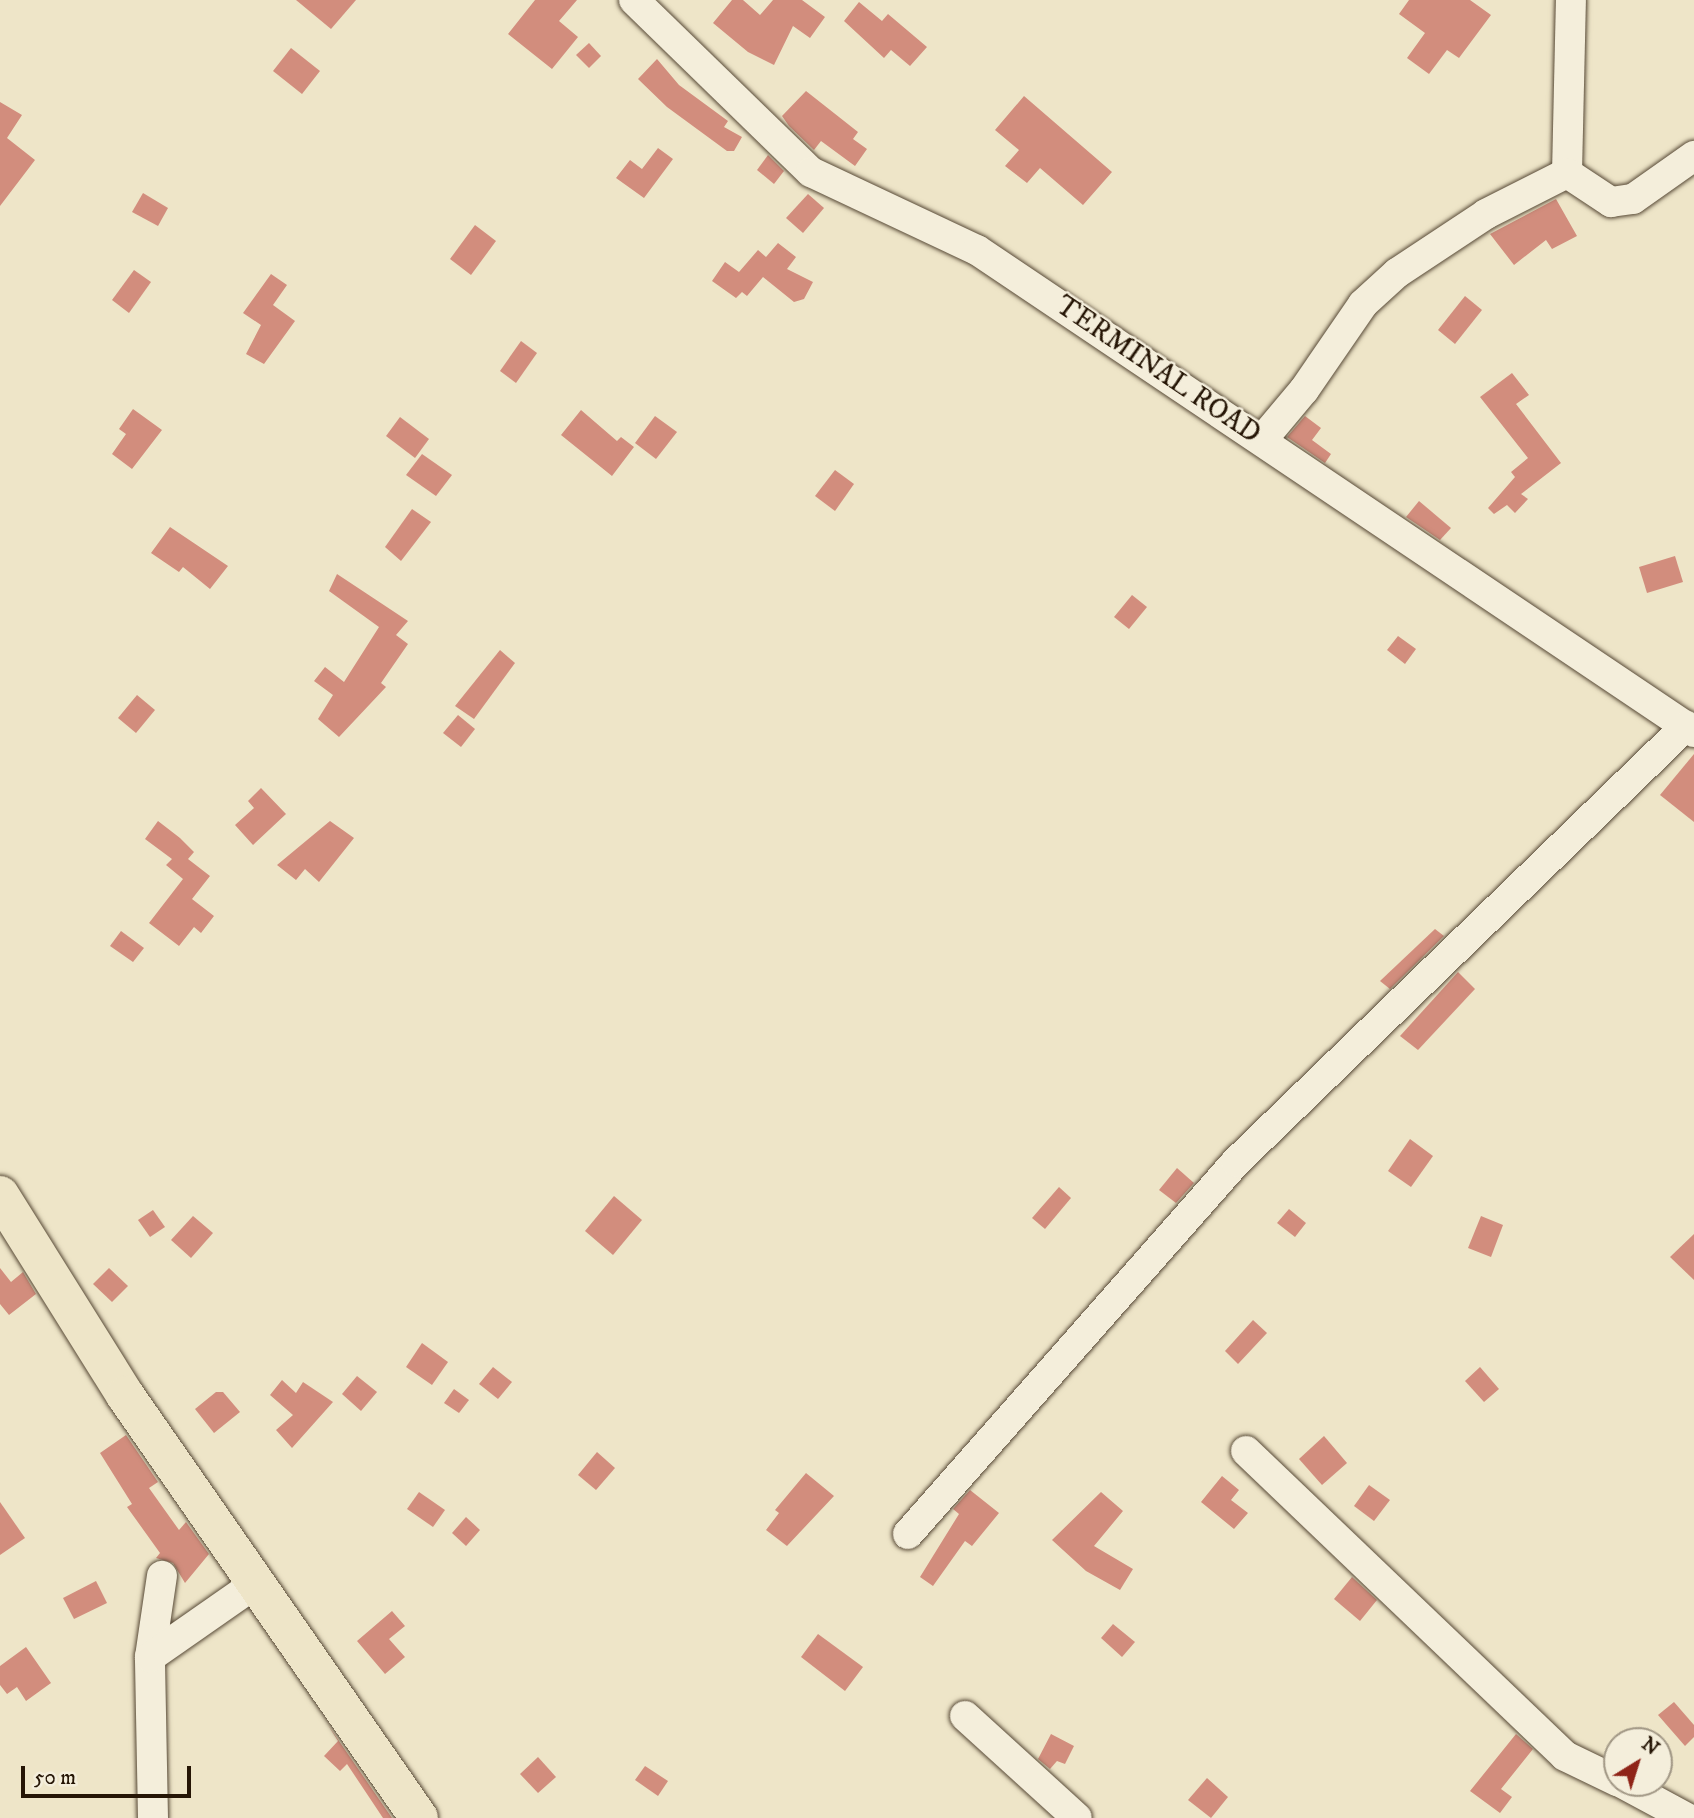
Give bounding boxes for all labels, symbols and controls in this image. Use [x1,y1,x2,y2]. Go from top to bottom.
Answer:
street label: TERMINAL ROAD [1049,289,1267,451]
north arrow [1603,1727,1673,1797]
text: N [1637,1733,1663,1760]
scale bar [24,1752,194,1796]
text: 50 m [34,1765,76,1791]

